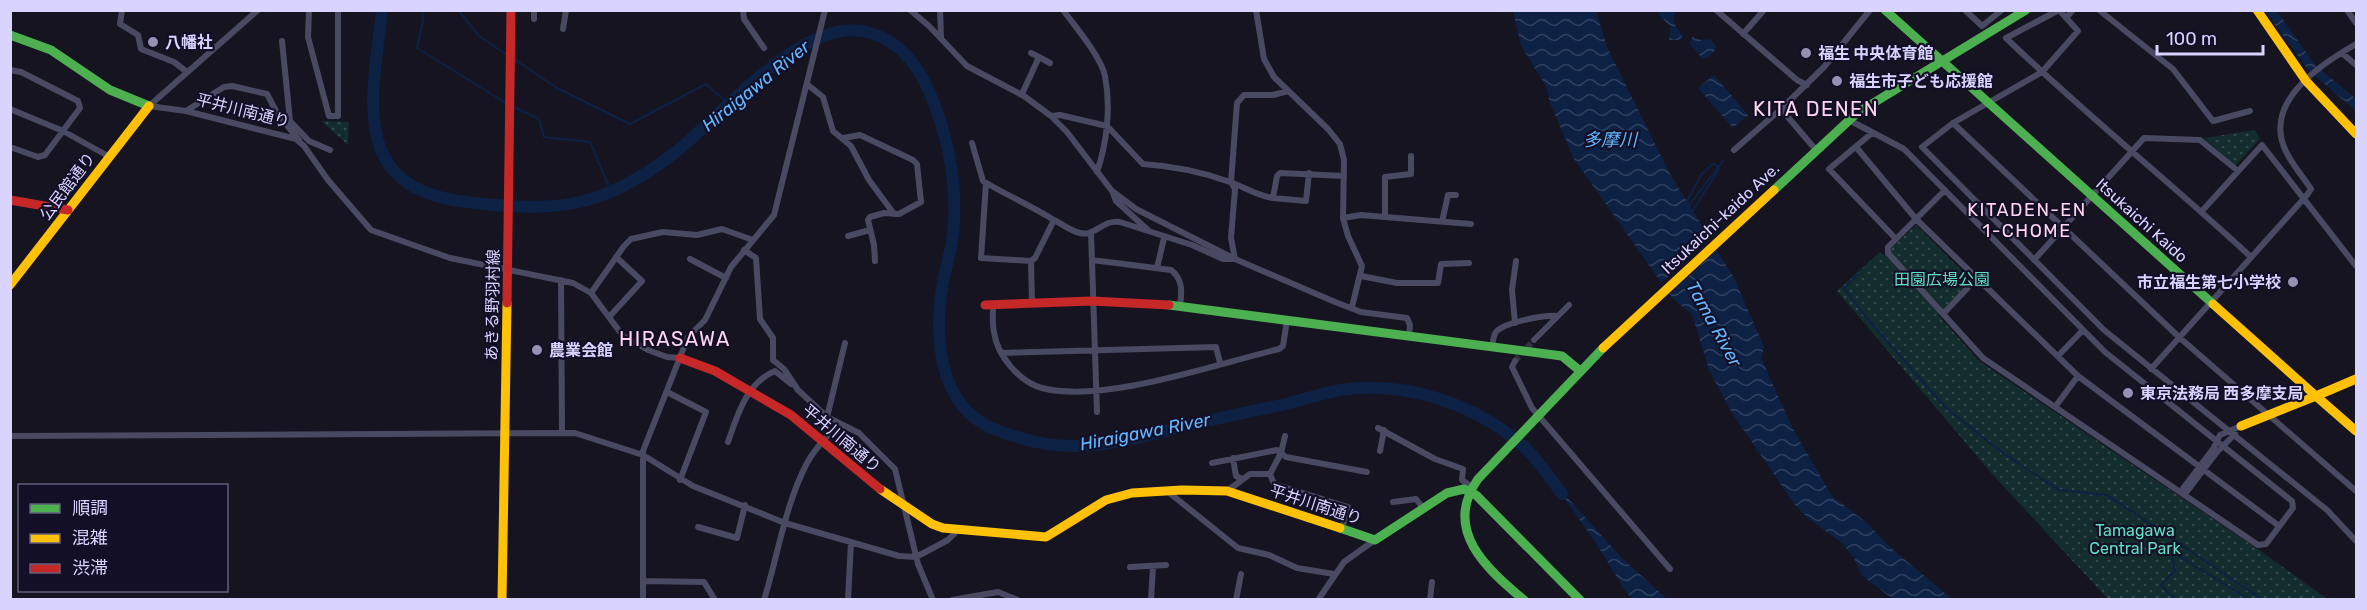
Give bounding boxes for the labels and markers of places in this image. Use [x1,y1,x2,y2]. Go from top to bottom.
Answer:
place label: 八幡社 [165,33,213,52]
marker: 八幡社 [146,35,160,49]
place label: 福生 中央体育館 [1818,44,1933,63]
marker: 福生 中央体育館 [1799,46,1813,60]
place label: 福生市子ども応援館 [1849,72,1993,91]
marker: 福生市子ども応援館 [1830,74,1844,88]
place label: 市立福生第七小学校 [2137,273,2281,292]
marker: 市立福生第七小学校 [2286,275,2300,289]
place label: 農業会館 [549,341,613,360]
marker: 農業会館 [530,343,544,357]
place label: 東京法務局 西多摩支局 [2140,384,2303,403]
marker: 東京法務局 西多摩支局 [2121,386,2135,400]

